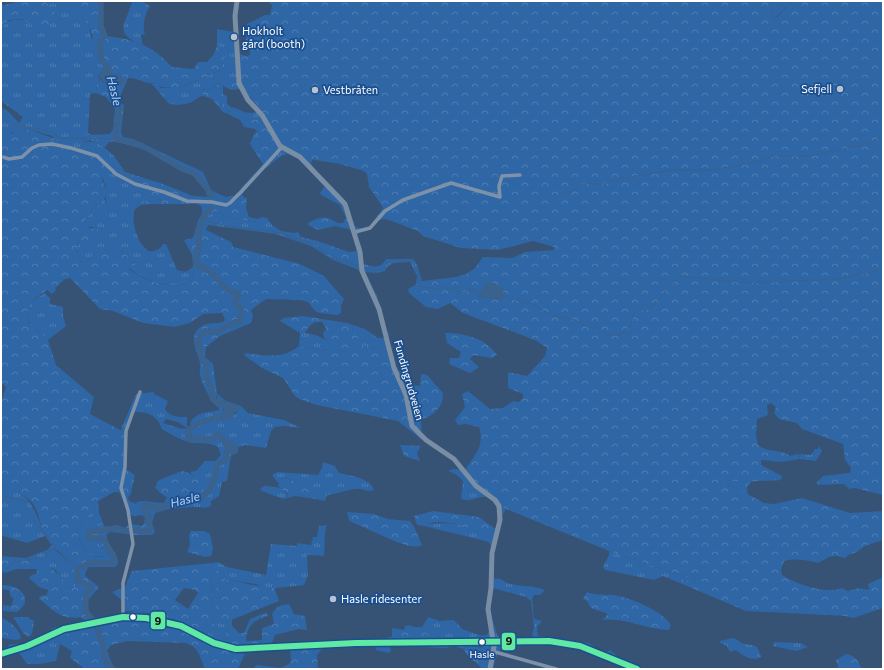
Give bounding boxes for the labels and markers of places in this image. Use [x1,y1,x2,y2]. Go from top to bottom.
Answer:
place label: Hokholt gård (booth) [242,24,305,50]
marker: Hokholt gård (booth) [229,32,239,42]
place label: Sefjell [801,82,832,95]
place label: Vestbråten [323,83,378,96]
marker: Sefjell [835,84,845,94]
marker: Vestbråten [310,85,320,95]
place label: Hasle ridesenter [341,592,422,605]
marker: Hasle ridesenter [328,594,338,604]
unlabelled marker [128,612,138,622]
marker: Hasle [477,637,487,647]
place label: Hasle [469,648,495,660]

